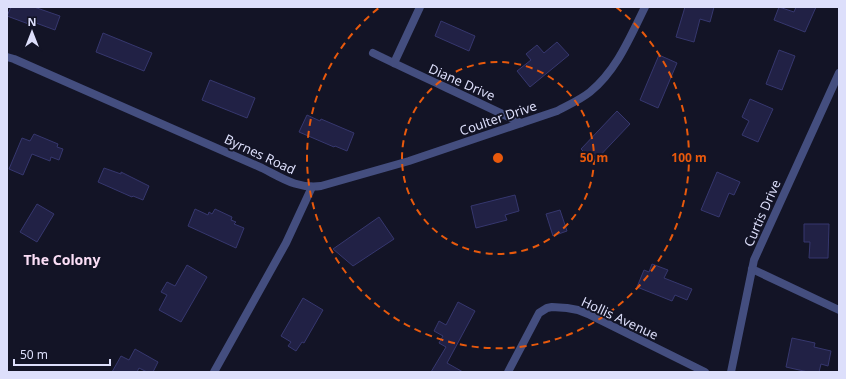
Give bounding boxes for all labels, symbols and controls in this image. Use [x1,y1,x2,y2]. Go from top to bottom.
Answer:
north arrow [12,12,52,52]
text: N [28,14,36,29]
street label: Diane Drive [426,59,498,105]
street label: Coulter Drive [457,96,539,140]
street label: Byrnes Road [221,130,299,178]
text: 50 m [580,149,608,166]
text: 100 m [671,149,707,166]
centre of rings [491,151,505,165]
street label: Curtis Drive [739,177,785,249]
district label: The Colony [24,250,100,269]
street label: Hollis Avenue [579,292,661,344]
scale bar [14,341,110,367]
text: 50 m [20,346,48,363]

